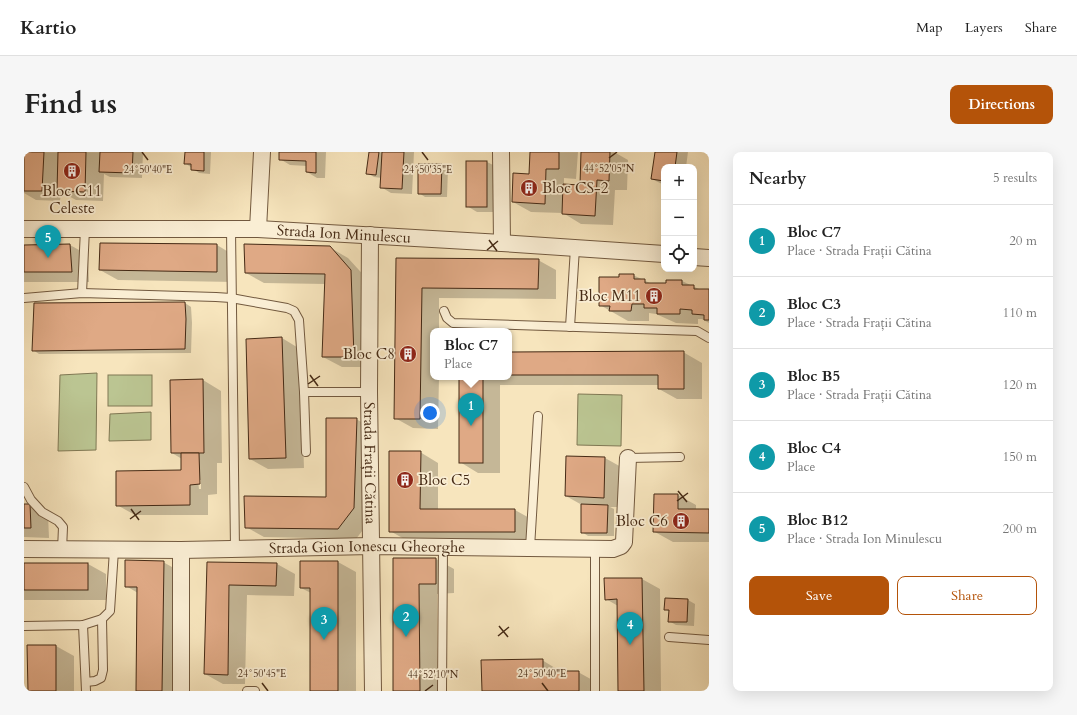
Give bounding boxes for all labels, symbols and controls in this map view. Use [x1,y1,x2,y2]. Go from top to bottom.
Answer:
text: Kartio [20,15,76,41]
text: Map [916,18,943,37]
text: Layers [965,18,1003,37]
text: Share [1025,18,1057,37]
text: Find us [24,85,117,123]
button: Directions [950,85,1053,124]
building icon: Bloc C11 Celeste [62,161,82,181]
text: 44°52'05"N [584,162,635,176]
text: 24°50'40"E [124,163,172,177]
text: 24°50'35"E [404,163,452,177]
map controls [661,164,697,272]
button: + [661,164,697,200]
text: Nearby [749,167,806,190]
text: 5 results [993,169,1037,187]
building icon: Bloc CS-2 [519,178,539,198]
place label: Bloc CS-2 [542,178,609,198]
place label: Bloc C11 Celeste [42,181,102,218]
button: − [661,200,697,236]
street label: Strada Ion Minulescu [276,220,412,248]
text: Bloc C7 [787,222,841,242]
pin: 5 [35,225,61,258]
text: 1 [759,232,765,250]
text: 20 m [1009,232,1037,250]
button: locate [661,236,697,272]
text: Place · Strada Frații Cătina [787,242,932,260]
place label: Bloc M11 [579,286,641,306]
building icon: Bloc M11 [644,286,664,306]
text: Bloc C3 [787,294,841,314]
text: 2 [759,304,765,322]
text: 110 m [1003,304,1037,322]
text: Place · Strada Frații Cătina [787,314,932,332]
popup [430,328,512,380]
text: Bloc C7 [444,335,498,355]
place label: Bloc C8 [343,344,395,364]
building icon: Bloc C8 [398,344,418,364]
text: Place [444,355,473,373]
text: Bloc B5 [787,366,840,386]
text: 3 [759,376,765,394]
text: 120 m [1003,376,1037,394]
text: Place · Strada Frații Cătina [787,386,932,404]
pin: 1 [458,393,484,426]
street label: Strada Frații Cătina [359,402,381,525]
your location [420,403,440,423]
text: Bloc C4 [787,438,841,458]
text: 4 [759,448,765,466]
text: 150 m [1003,448,1037,466]
text: Place [787,458,815,476]
building icon: Bloc C5 [395,470,415,490]
place label: Bloc C5 [418,470,470,490]
text: Bloc B12 [787,510,848,530]
place label: Bloc C6 [616,511,668,531]
building icon: Bloc C6 [671,511,691,531]
text: 5 [759,520,765,538]
text: 200 m [1003,520,1037,538]
text: Place · Strada Ion Minulescu [787,530,942,548]
street label: Strada Gion Ionescu Gheorghe [269,536,465,558]
button: Save [749,576,889,615]
button: Share [897,576,1037,615]
pin: 2 [393,604,419,637]
pin: 3 [311,607,337,640]
pin: 4 [617,612,643,645]
text: 24°50'45"E [238,667,286,681]
text: 24°50'40"E [518,667,566,681]
text: 44°52'10"N [408,668,459,682]

